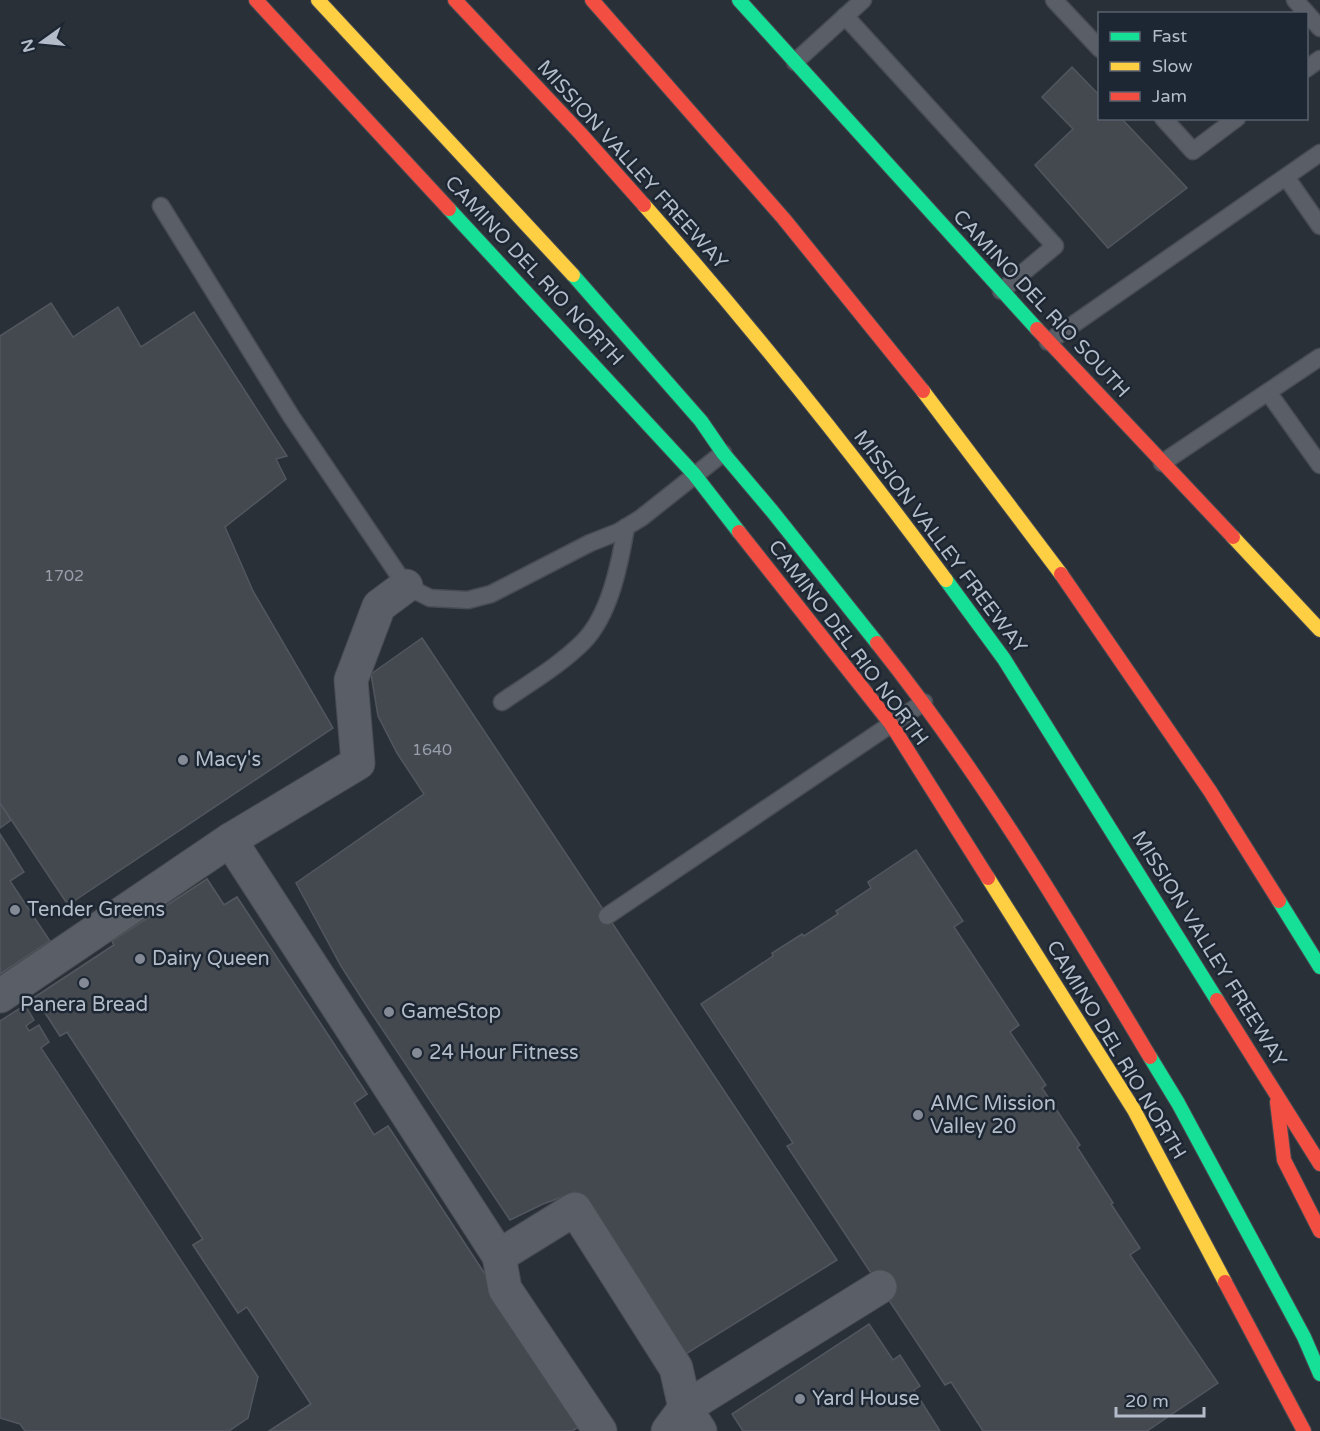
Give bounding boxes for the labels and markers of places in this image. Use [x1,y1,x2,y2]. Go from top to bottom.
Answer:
place label: Macy's [195,748,261,772]
marker: Macy's [176,753,190,767]
place label: Tender Greens [27,898,165,922]
marker: Tender Greens [8,903,22,917]
place label: Dairy Queen [152,947,270,971]
marker: Dairy Queen [133,952,147,966]
marker: Panera Bread [77,976,91,990]
place label: Panera Bread [20,993,148,1017]
place label: GameStop [401,1000,501,1024]
marker: GameStop [382,1005,396,1019]
place label: 24 Hour Fitness [429,1041,579,1065]
marker: 24 Hour Fitness [410,1046,424,1060]
place label: AMC Mission Valley 20 [930,1092,1056,1139]
marker: AMC Mission Valley 20 [911,1108,925,1122]
place label: Yard House [812,1387,920,1411]
marker: Yard House [793,1392,807,1406]

